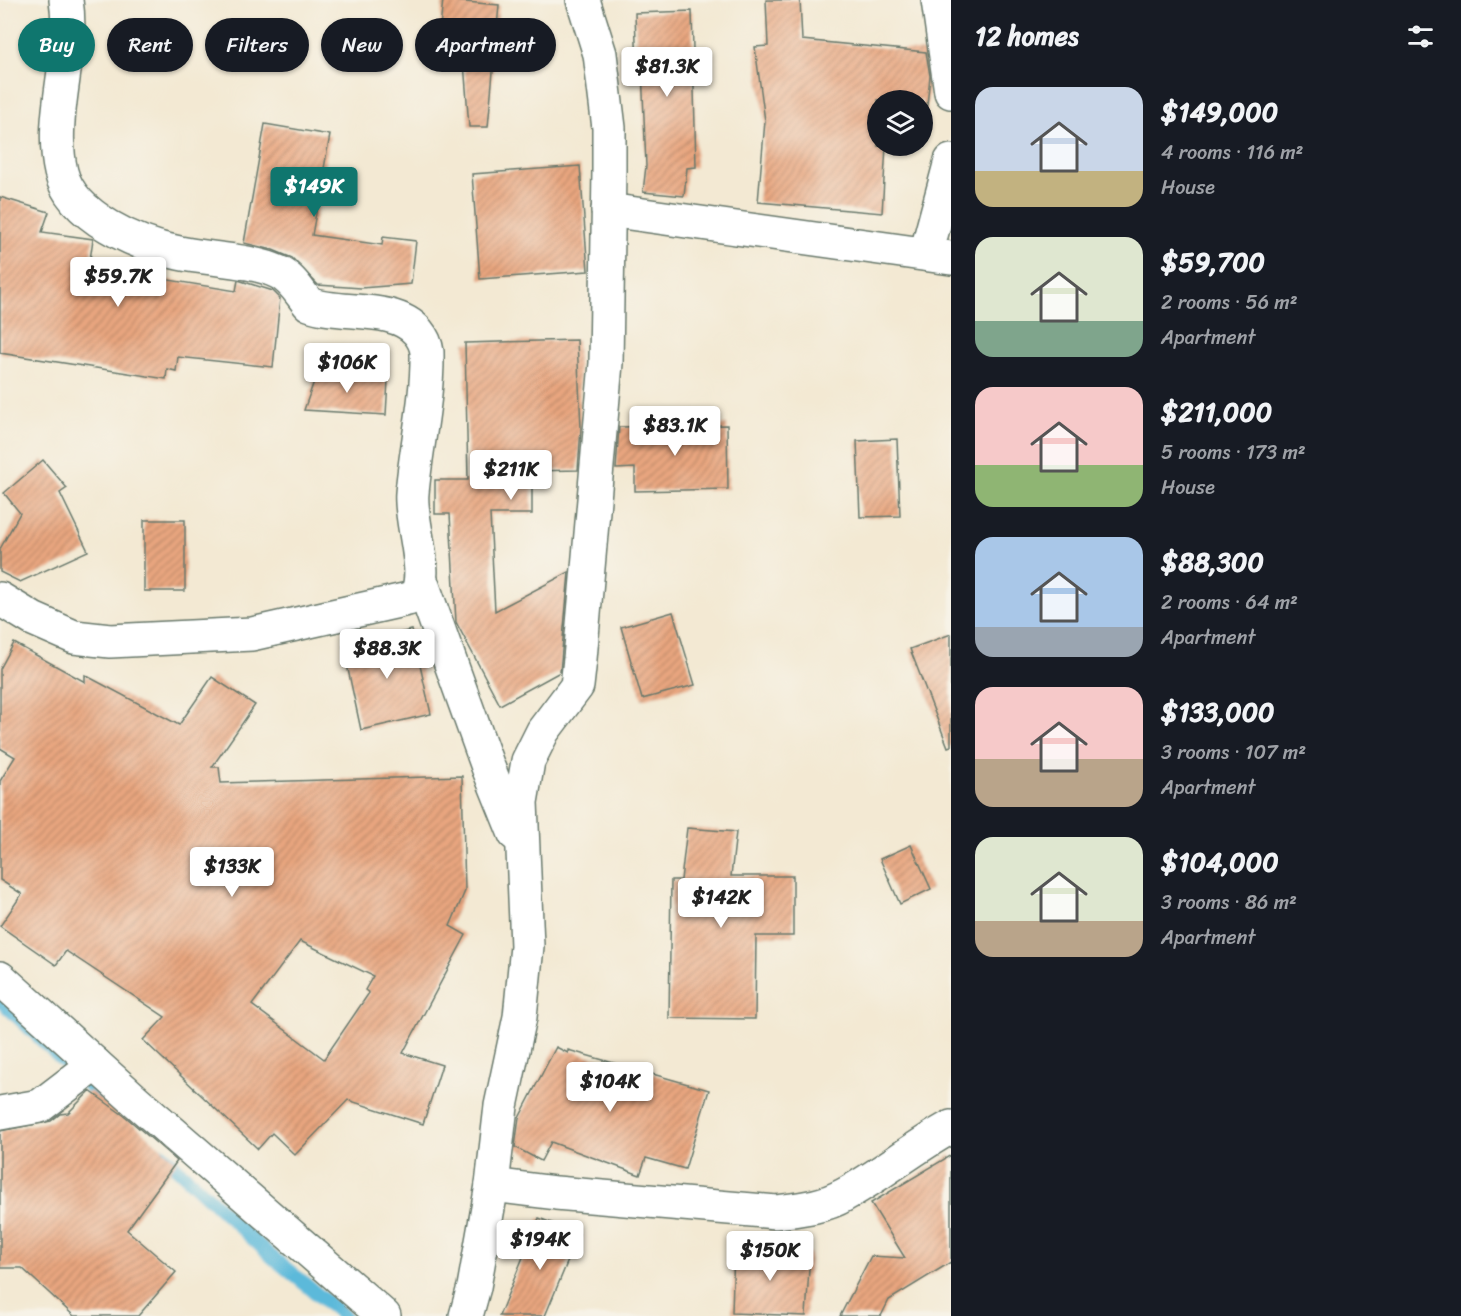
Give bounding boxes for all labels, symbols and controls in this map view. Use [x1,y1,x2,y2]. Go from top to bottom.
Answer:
text: 12 homes [975,13,1079,59]
chip: Buy [18,18,95,72]
chip: Rent [107,18,193,72]
chip: Filters [205,18,309,72]
chip: New [321,18,403,72]
chip: Apartment [415,18,556,72]
icon: filters [1404,20,1437,53]
pin: $81.3K [618,47,716,98]
text: $81.3K [635,49,699,84]
text: $149,000 [1161,89,1278,135]
map controls [867,90,933,156]
button: layers [867,90,933,156]
icon: home [1023,111,1095,183]
text: 4 rooms · 116 m² [1161,135,1303,170]
pin: $149K [272,167,356,218]
text: $149K [285,169,343,204]
text: House [1161,170,1215,205]
text: $59,700 [1161,239,1265,285]
pin: $59.7K [69,257,167,308]
text: $59.7K [84,259,152,294]
icon: home [1023,261,1095,333]
text: 2 rooms · 56 m² [1161,285,1298,320]
text: Apartment [1161,320,1255,355]
pin: $106K [305,343,389,394]
text: $106K [318,345,376,380]
text: $211,000 [1161,389,1272,435]
pin: $83.1K [626,406,724,457]
text: $83.1K [643,408,707,443]
icon: home [1023,411,1095,483]
text: 5 rooms · 173 m² [1161,435,1306,470]
pin: $211K [469,450,553,501]
text: $211K [484,452,538,487]
text: House [1161,470,1215,505]
text: $88,300 [1161,539,1264,585]
icon: home [1023,561,1095,633]
text: 2 rooms · 64 m² [1161,585,1298,620]
text: Apartment [1161,620,1255,655]
pin: $88.3K [338,629,436,680]
text: $88.3K [354,631,420,666]
text: $133,000 [1161,689,1275,735]
icon: home [1023,711,1095,783]
text: 3 rooms · 107 m² [1161,735,1306,770]
text: Apartment [1161,770,1255,805]
text: $104,000 [1161,839,1279,885]
pin: $133K [190,847,274,898]
text: $133K [204,849,260,884]
icon: home [1023,861,1095,933]
pin: $142K [679,878,763,929]
text: $142K [692,880,750,915]
text: 3 rooms · 86 m² [1161,885,1297,920]
text: Apartment [1161,920,1255,955]
pin: $104K [568,1062,652,1113]
text: $104K [580,1064,640,1099]
pin: $194K [498,1220,582,1271]
text: $194K [511,1222,569,1257]
pin: $150K [728,1231,812,1282]
text: $150K [740,1233,800,1268]

